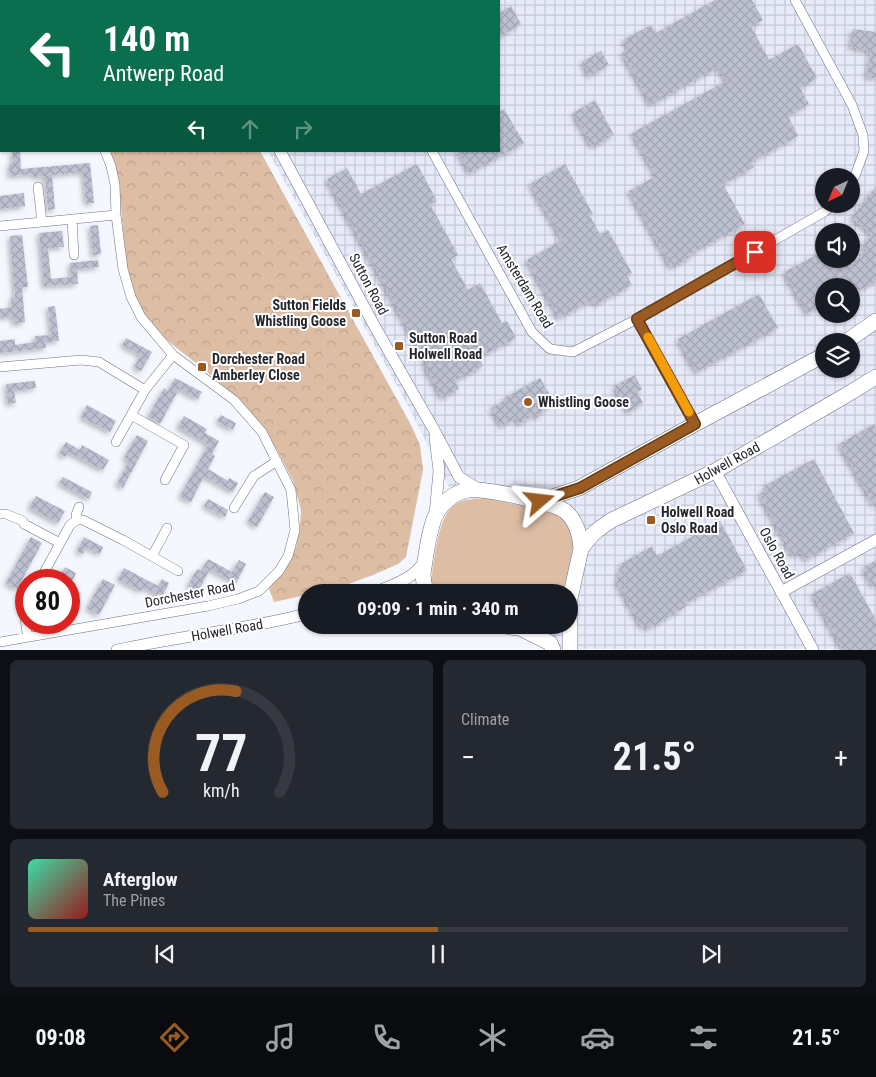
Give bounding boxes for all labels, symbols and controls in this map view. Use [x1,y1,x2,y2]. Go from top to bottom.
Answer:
text: 140 m [103,19,190,60]
icon: left [20,20,85,85]
text: Antwerp Road [103,61,224,86]
icon: left [183,115,211,143]
icon: ahead [236,115,264,143]
icon: right [289,115,317,143]
north arrow [815,168,860,212]
map controls [815,168,860,378]
button: sound [815,223,860,268]
pin [734,231,776,273]
icon: arrive [741,238,769,266]
street label: Amsterdam Road [494,241,556,331]
street label: Sutton Road [346,251,392,317]
button: search [815,278,860,323]
place label: Sutton Fields Whistling Goose [255,297,346,329]
marker: Sutton Fields Whistling Goose [350,307,362,319]
place label: Sutton Road Holwell Road [409,330,482,362]
button: layers [815,333,860,378]
marker: Sutton Road Holwell Road [393,340,405,352]
place label: Dorchester Road Amberley Close [212,351,305,383]
marker: Dorchester Road Amberley Close [196,361,208,373]
place label: Whistling Goose [538,394,629,410]
marker: Whistling Goose [522,396,534,408]
street label: Holwell Road [691,438,763,488]
position arrow [513,474,565,526]
place label: Holwell Road Oslo Road [661,504,734,536]
marker: Holwell Road Oslo Road [645,514,657,526]
street label: Oslo Road [756,524,798,582]
speed limit sign: 80 [15,569,80,634]
street label: Dorchester Road [144,577,236,611]
text: 09:09 · 1 min · 340 m [357,597,519,620]
street label: Holwell Road [190,616,264,644]
text: Climate [461,710,509,729]
text: 77 [195,723,248,784]
text: 21.5° [613,735,696,779]
text: − [461,741,475,774]
text: + [834,741,848,774]
text: km/h [203,780,240,801]
text: Afterglow [103,868,177,891]
text: The Pines [103,891,165,910]
icon: previous [151,940,179,968]
icon: pause [424,940,452,968]
icon: next [697,940,725,968]
icon: directions [157,1020,192,1055]
icon: music [263,1020,298,1055]
icon: phone [369,1020,404,1055]
icon: climate [475,1020,510,1055]
icon: car [580,1020,615,1055]
icon: filters [686,1020,721,1055]
text: 09:08 [35,1025,86,1050]
text: 21.5° [792,1025,840,1050]

